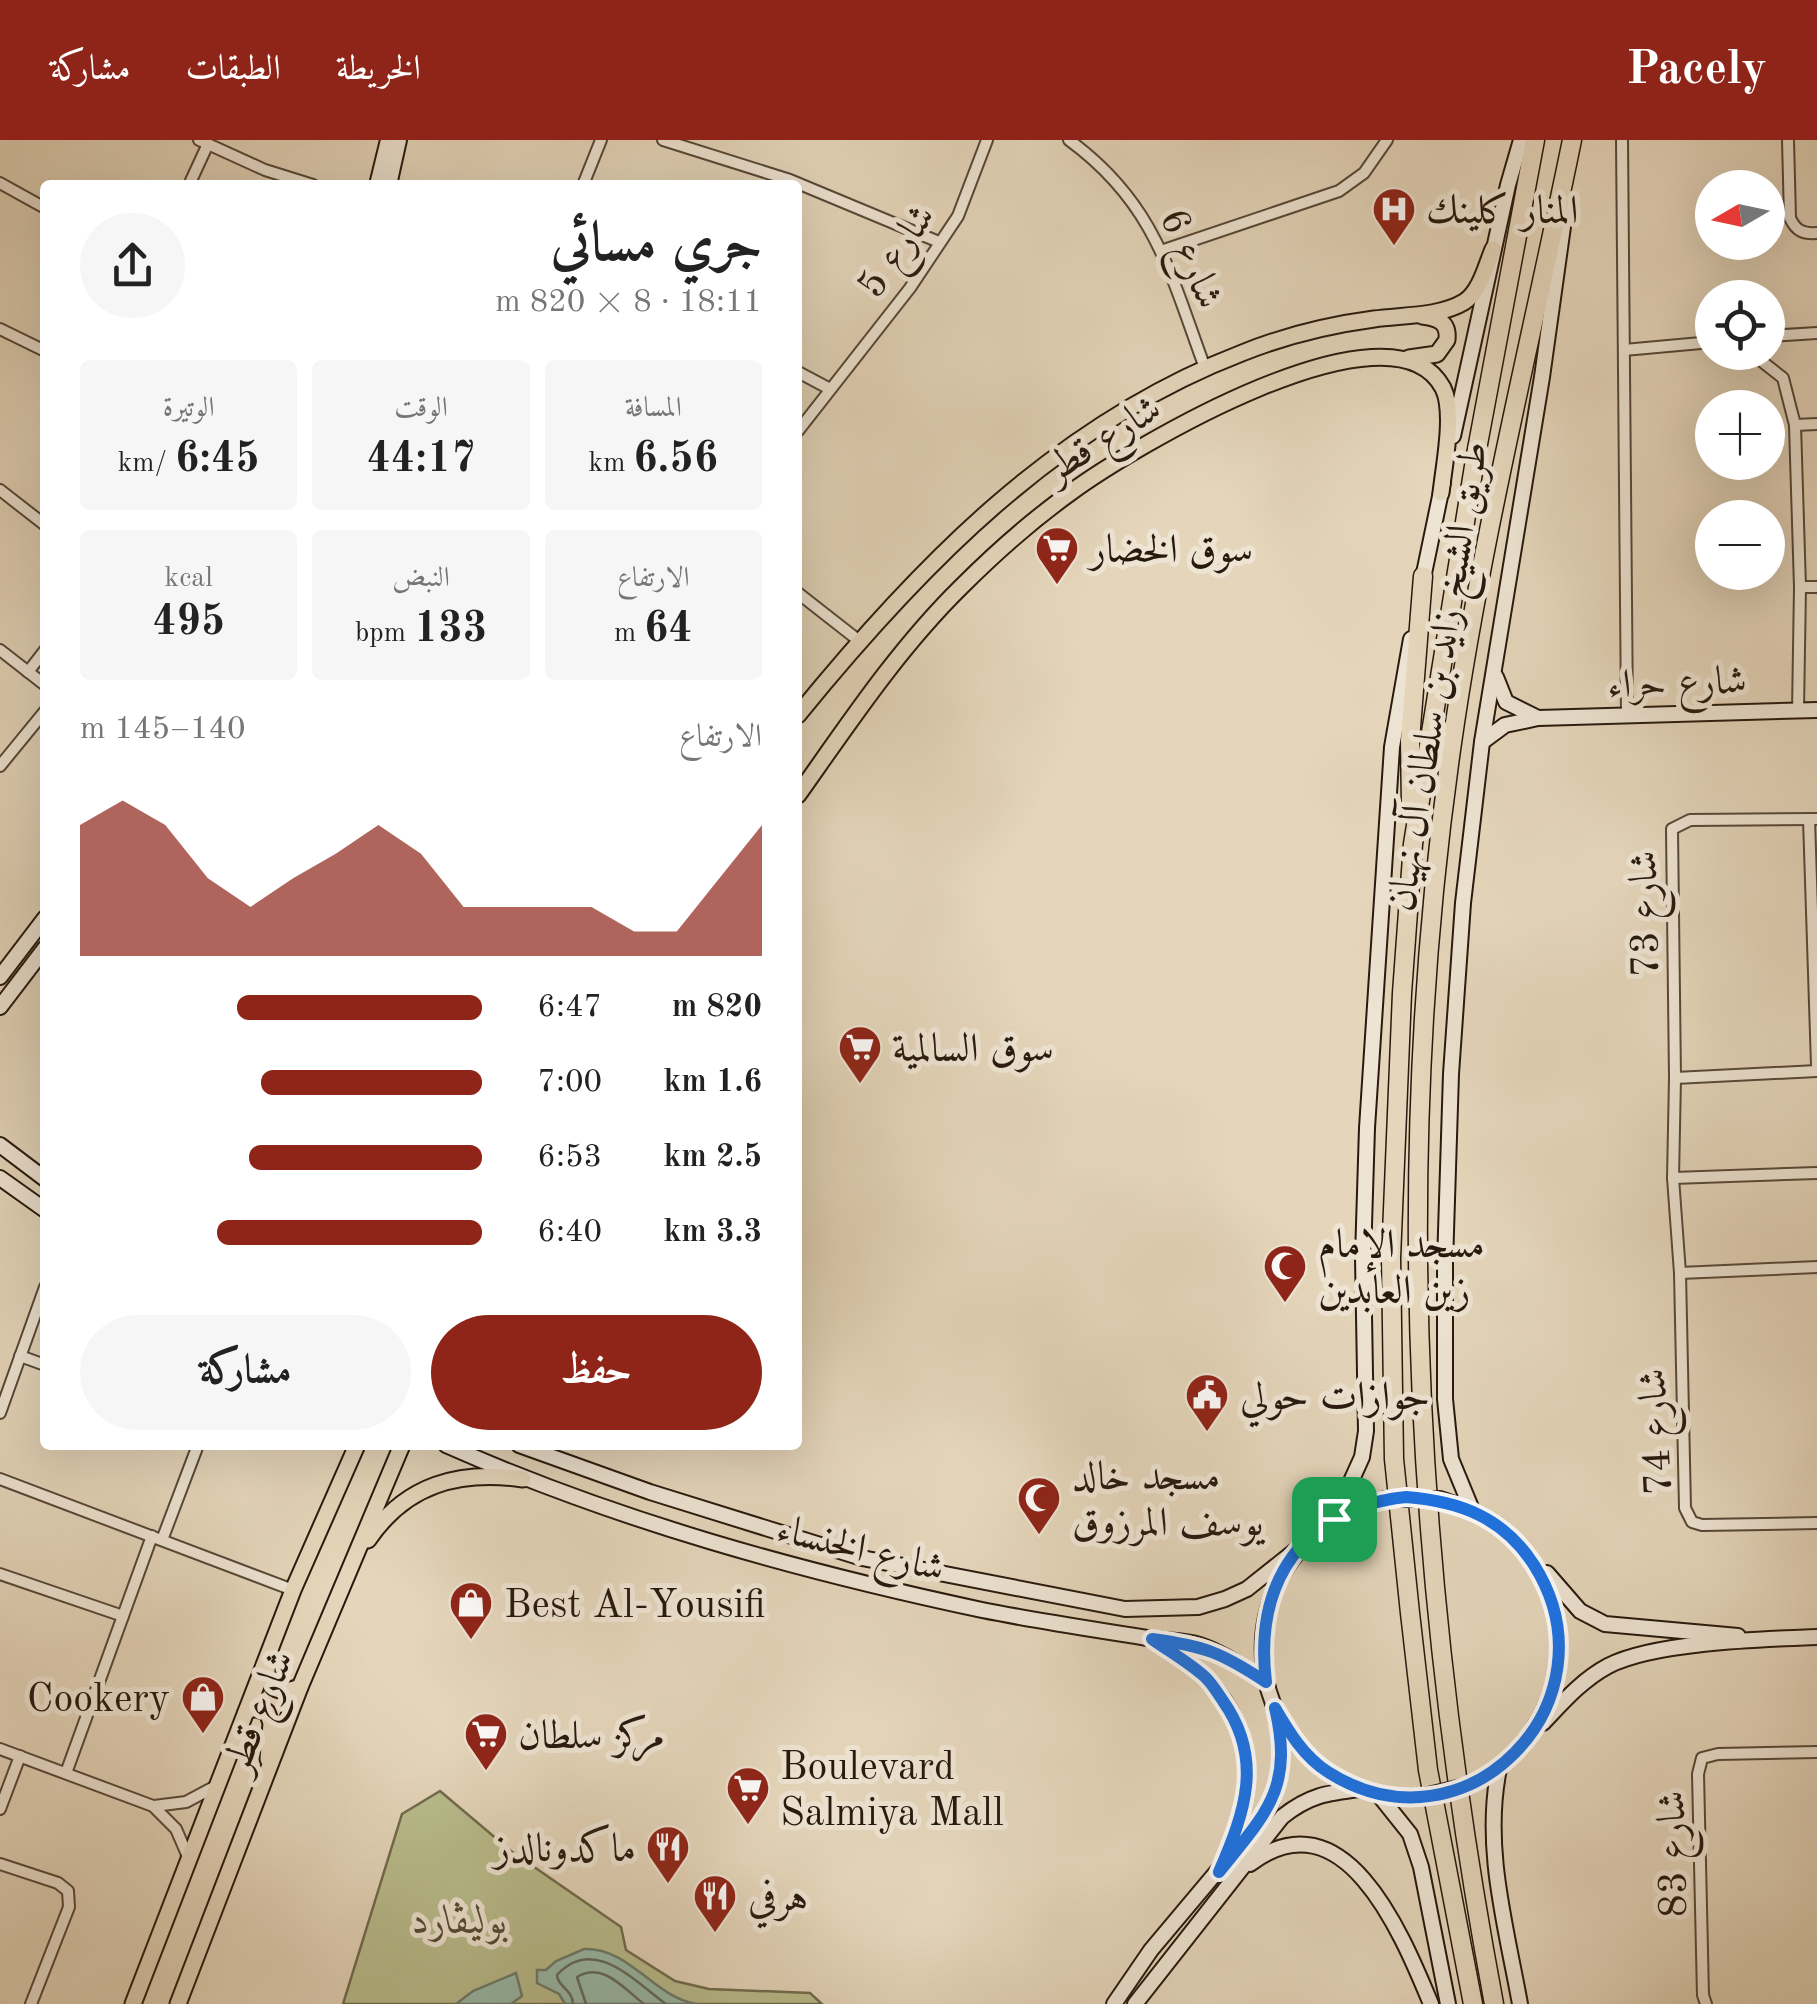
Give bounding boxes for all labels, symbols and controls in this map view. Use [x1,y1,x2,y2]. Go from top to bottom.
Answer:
text: Pacely [1626,46,1767,94]
text: مشاركة [50,52,131,87]
text: الطبقات [186,52,281,87]
text: الخريطة [336,52,421,87]
north arrow [1695,170,1785,260]
map controls [1695,170,1785,590]
hospital icon: المنار كلينك [1371,186,1417,247]
place label: المنار كلينك [1426,191,1578,233]
street label: شارع 5 [852,198,953,312]
street label: شارع 6 [1141,204,1228,319]
button: share [80,213,185,318]
text: جري مسائي [551,218,762,273]
button: locate [1695,280,1785,370]
text: 18:11 · 8 × 820 m [495,287,762,319]
street label: شارع قطر [1036,389,1174,502]
button: + [1695,390,1785,480]
text: الوتيرة [163,395,215,423]
text: الوقت [394,395,448,423]
text: المسافة [625,395,682,423]
street label: طريق الشيخ زايد بن سلطان آل نهيان [1376,438,1509,916]
text: 6:45 [175,439,260,481]
text: 44:17 [366,439,476,481]
text: 6.56 [633,439,718,481]
text: /km [118,450,175,478]
text: km [589,450,633,478]
button: − [1695,500,1785,590]
supermarket icon: سوق الخضار [1034,525,1080,586]
place label: سوق الخضار [1086,532,1253,574]
text: kcal [165,565,213,593]
text: النبض [392,565,450,593]
text: الارتفاع [617,565,690,593]
text: 495 [152,602,225,644]
text: 133 [414,609,487,651]
text: 64 [644,609,693,651]
text: bpm [355,620,414,648]
text: m [614,620,644,648]
street label: شارع حراء [1607,663,1748,717]
text: 140–145 m [80,714,246,746]
text: الارتفاع [679,722,762,754]
street label: شارع 73 [1626,850,1678,978]
text: 6:47 [537,992,602,1024]
text: 820 m [672,992,762,1024]
supermarket icon: سوق السالمية [837,1024,883,1085]
place label: سوق السالمية [892,1031,1054,1073]
text: 7:00 [537,1067,602,1099]
text: 1.6 km [663,1067,762,1099]
text: 6:53 [537,1142,602,1174]
text: 2.5 km [663,1142,762,1174]
text: 6:40 [537,1217,602,1249]
text: 3.3 km [663,1217,762,1249]
place label: مسجد الإمام زين العابدين [1318,1227,1485,1313]
mosque icon: مسجد الإمام زين العابدين [1262,1243,1308,1304]
button: مشاركة [80,1315,411,1430]
button: حفظ [431,1315,762,1430]
street label: شارع 74 [1635,1367,1691,1496]
public building icon: جوازات حولي [1184,1372,1230,1433]
place label: جوازات حولي [1240,1379,1430,1428]
place label: مسجد خالد يوسف المرزوق [1072,1459,1266,1547]
mosque icon: مسجد خالد يوسف المرزوق [1016,1475,1062,1536]
pin [1292,1477,1377,1562]
icon: arrive [1307,1492,1362,1547]
street label: شارع الخنساء [770,1511,948,1601]
shop icon: Best Al-Yousifi [448,1580,494,1641]
place label: Best Al-Yousifi [504,1587,766,1627]
street label: شارع قطر [217,1646,313,1787]
shop icon: Cookery [180,1674,226,1735]
place label: Cookery [27,1681,170,1721]
supermarket icon: مركز سلطان [463,1711,509,1772]
place label: مركز سلطان [518,1714,665,1762]
place label: Boulevard Salmiya Mall [780,1749,1004,1835]
supermarket icon: Boulevard Salmiya Mall [725,1765,771,1826]
street label: شارع 83 [1654,1790,1706,1918]
place label: ماكدونالدز [490,1824,636,1871]
restaurant icon: ماكدونالدز [645,1824,691,1885]
restaurant icon: هرفي [692,1873,738,1934]
place label: هرفي [748,1879,808,1929]
park label: بوليڤارد [412,1902,509,1945]

